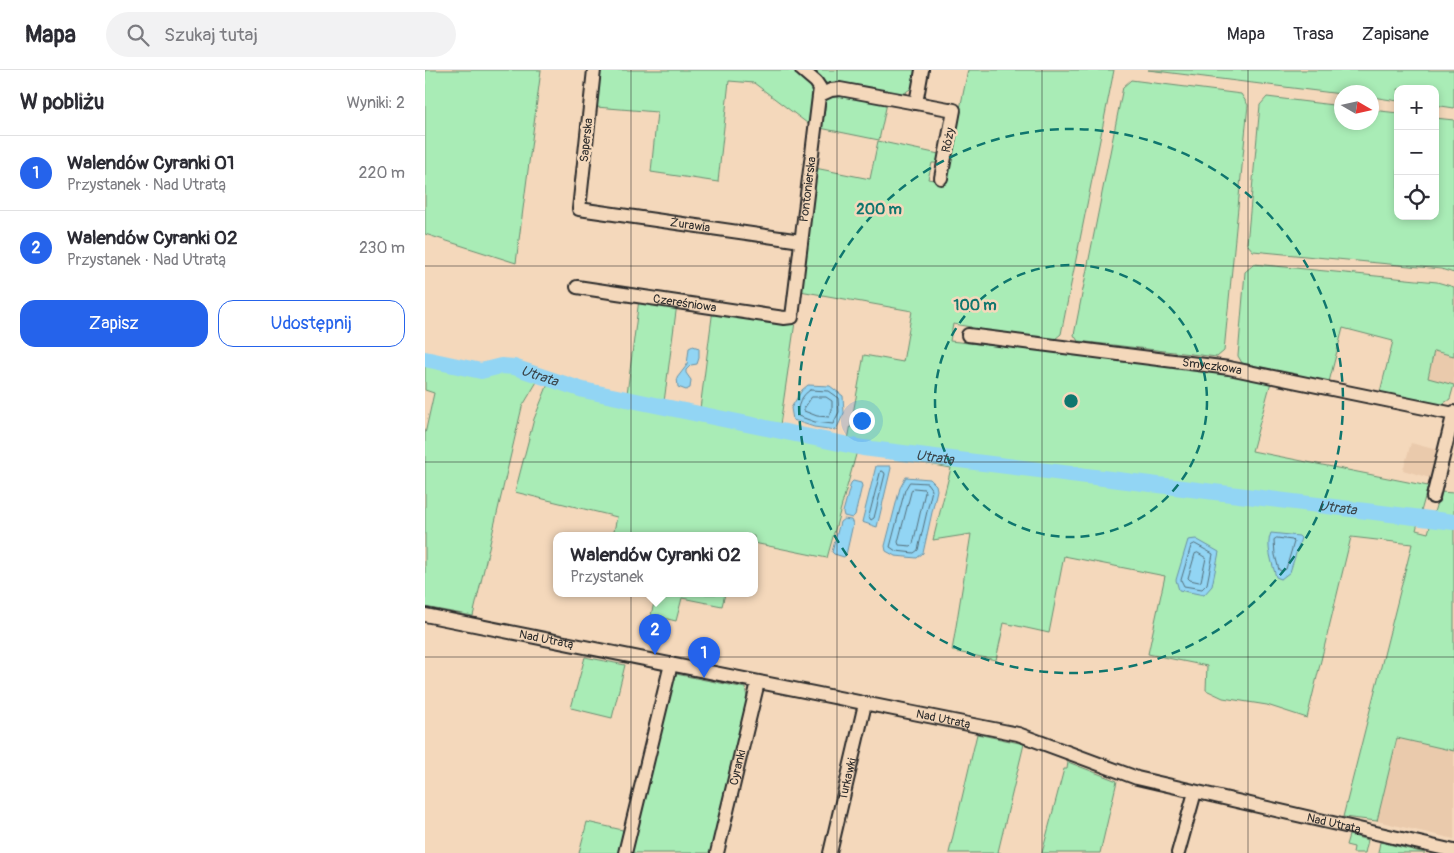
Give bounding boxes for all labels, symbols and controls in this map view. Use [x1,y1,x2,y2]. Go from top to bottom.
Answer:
search box [106,12,456,57]
text: Mapa [25,20,76,49]
icon: search [124,21,152,49]
text: Szukaj tutaj [164,23,258,47]
text: Mapa [1227,23,1265,46]
text: Trasa [1293,23,1334,46]
text: Zapisane [1362,23,1429,46]
north arrow [1334,85,1379,130]
map controls [1394,85,1439,220]
button: + [1394,85,1439,130]
text: W pobliżu [20,89,104,116]
text: Wyniki: 2 [346,93,405,113]
street label: Saperska [577,117,596,163]
street label: Róży [939,126,958,154]
button: − [1394,130,1439,175]
text: Walendów Cyranki 01 [67,151,234,175]
street label: Pontonierska [797,155,820,223]
text: 1 [33,163,39,183]
text: 220 m [359,163,405,183]
text: Przystanek · Nad Utratą [67,175,227,195]
button: locate [1394,175,1439,220]
text: 200 m [856,200,902,219]
street label: Żurawia [669,214,711,236]
text: Walendów Cyranki 02 [67,226,238,250]
text: 2 [32,238,40,258]
text: 230 m [359,238,405,258]
text: Przystanek · Nad Utratą [67,250,227,270]
street label: Czereśniowa [652,291,718,316]
text: 100 m [954,296,996,315]
button: Zapisz [20,300,208,347]
button: Udostępnij [218,300,405,347]
street label: Smyczkowa [1181,355,1244,379]
water label: Utrata [519,362,562,391]
centre of rings [1062,392,1080,410]
your location [849,408,875,434]
water label: Utrata [915,447,956,468]
water label: Utrata [1318,497,1359,519]
popup [553,532,758,597]
text: Walendów Cyranki 02 [570,543,741,567]
text: Przystanek [570,567,644,587]
pin: 2 [639,614,671,655]
street label: Nad Utratą [518,627,575,653]
pin: 1 [688,637,720,678]
street label: Nad Utratą [915,707,972,732]
street label: Cyranki [727,748,749,787]
street label: Turkawki [836,757,860,802]
street label: Nad Utratą [1305,810,1363,837]

